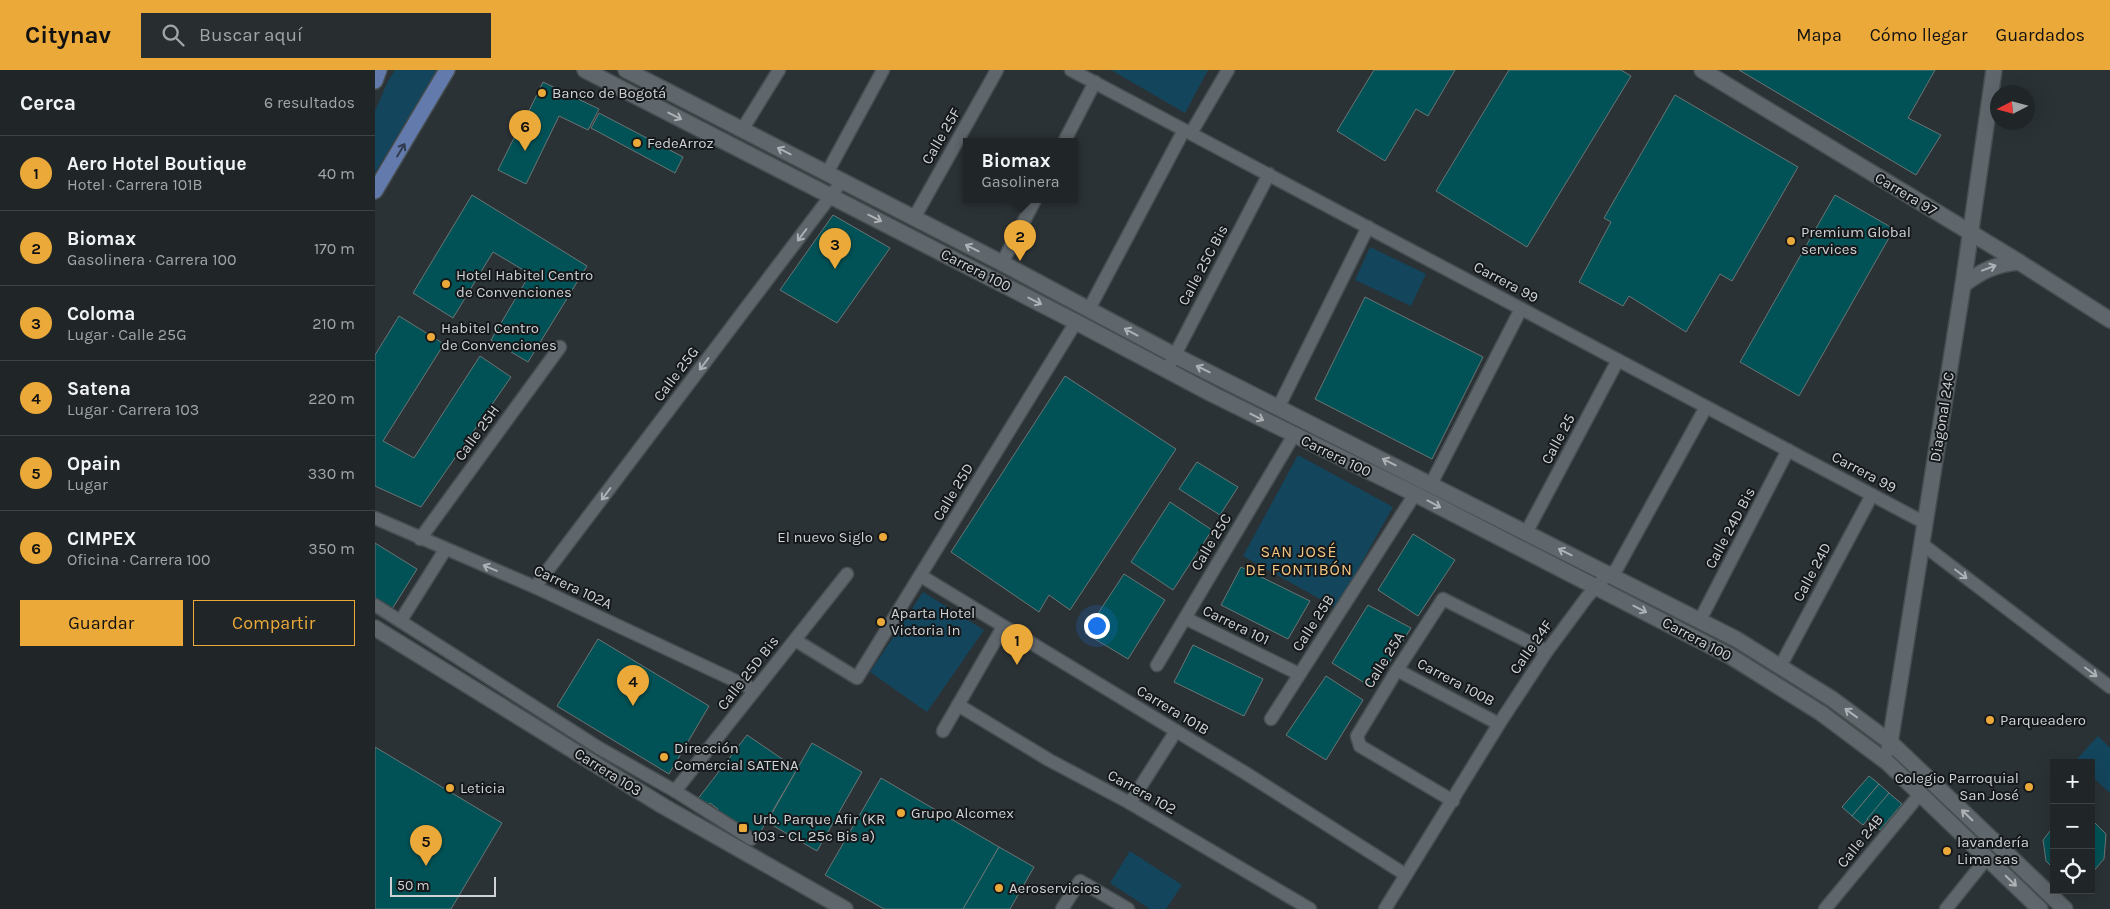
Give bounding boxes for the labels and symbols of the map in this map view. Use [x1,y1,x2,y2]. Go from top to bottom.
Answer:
place label: Banco de Bogotá [552,84,666,102]
north arrow [1990,85,2035,130]
marker: Banco de Bogotá [536,87,548,99]
street label: Calle 25F [918,104,964,167]
pin: 6 [509,110,541,151]
one-way arrow [667,111,682,121]
place label: FedeArroz [647,134,714,152]
marker: FedeArroz [631,137,643,149]
one-way arrow [396,143,406,157]
one-way arrow [776,146,791,156]
street label: Carrera 97 [1872,169,1940,219]
one-way arrow [867,214,882,223]
pin: 2 [1004,220,1036,261]
street label: Calle 25C Bis [1174,222,1232,308]
place label: Premium Global services [1801,223,1911,258]
one-way arrow [797,228,807,242]
pin: 3 [819,228,851,269]
marker: Premium Global services [1785,235,1797,247]
one-way arrow [965,243,980,252]
street label: Carrera 100 [938,245,1014,295]
street label: Carrera 99 [1471,257,1541,307]
one-way arrow [1981,263,1996,272]
place label: Hotel Habitel Centro de Convenciones [456,266,593,301]
marker: Hotel Habitel Centro de Convenciones [440,278,452,290]
one-way arrow [1027,297,1042,306]
place label: Habitel Centro de Convenciones [441,319,557,354]
one-way arrow [1124,327,1139,337]
marker: Habitel Centro de Convenciones [425,331,437,343]
street label: Calle 25G [650,343,702,405]
one-way arrow [699,357,709,371]
one-way arrow [1196,364,1211,374]
street label: Diagonal 24C [1926,371,1958,463]
street label: Calle 25H [451,402,503,464]
street label: Calle 25 [1537,411,1579,467]
one-way arrow [1249,413,1264,422]
street label: Carrera 100 [1298,431,1374,481]
street label: Carrera 99 [1829,447,1899,497]
one-way arrow [1382,457,1397,466]
street label: Calle 25D [929,460,977,524]
street label: Calle 24D Bis [1701,484,1759,572]
one-way arrow [600,487,611,500]
one-way arrow [1426,500,1441,509]
street label: Calle 25C [1187,510,1235,574]
place label: El nuevo Siglo [777,528,873,546]
marker: El nuevo Siglo [877,531,889,543]
street label: Calle 24D [1789,539,1835,605]
district label: SAN JOSÉ DE FONTIBÓN [1245,542,1353,579]
one-way arrow [1558,547,1573,556]
street label: Carrera 102A [531,561,615,613]
one-way arrow [483,563,498,573]
one-way arrow [1954,569,1968,579]
street label: Calle 25B [1288,591,1338,655]
street label: Carrera 101 [1200,601,1272,649]
place label: Aparta Hotel Victoria In [891,604,975,639]
one-way arrow [1632,605,1647,614]
your location [1084,613,1110,639]
street label: Carrera 100 [1659,613,1735,665]
marker: Aparta Hotel Victoria In [875,616,887,628]
street label: Calle 24F [1506,616,1556,678]
pin: 1 [1001,624,1033,665]
street label: Calle 25A [1360,628,1408,691]
street label: Calle 25D Bis [713,632,783,714]
street label: Carrera 100B [1414,654,1498,710]
pin: 4 [617,665,649,706]
one-way arrow [2084,667,2098,677]
street label: Carrera 101B [1133,681,1213,739]
one-way arrow [1844,708,1858,718]
place label: Parqueadero [2000,711,2086,729]
marker: Parqueadero [1984,714,1996,726]
place label: Dirección Comercial SATENA [674,739,799,774]
street label: Carrera 103 [571,744,645,800]
marker: Dirección Comercial SATENA [658,751,670,763]
street label: Carrera 102 [1104,766,1180,818]
place label: Colegio Parroquial San José [1895,769,2019,804]
place label: Leticia [460,779,505,797]
marker: Colegio Parroquial San José [2023,781,2035,793]
marker: Leticia [444,782,456,794]
place label: Grupo Alcomex [911,804,1014,822]
marker: Grupo Alcomex [895,807,907,819]
one-way arrow [1960,809,1973,821]
place label: Urb. Parque Afir (KR 103 - CL 25c Bis a) [753,810,885,845]
street label: Calle 24B [1833,811,1887,871]
marker: Urb. Parque Afir (KR 103 - CL 25c Bis a) [737,822,749,834]
pin: 5 [410,825,442,866]
place label: lavandería Lima sas [1957,833,2029,868]
marker: lavandería Lima sas [1941,845,1953,857]
scale bar [390,874,496,897]
one-way arrow [2005,875,2017,887]
place label: Aeroservicios [1009,879,1100,897]
marker: Aeroservicios [993,882,1005,894]

